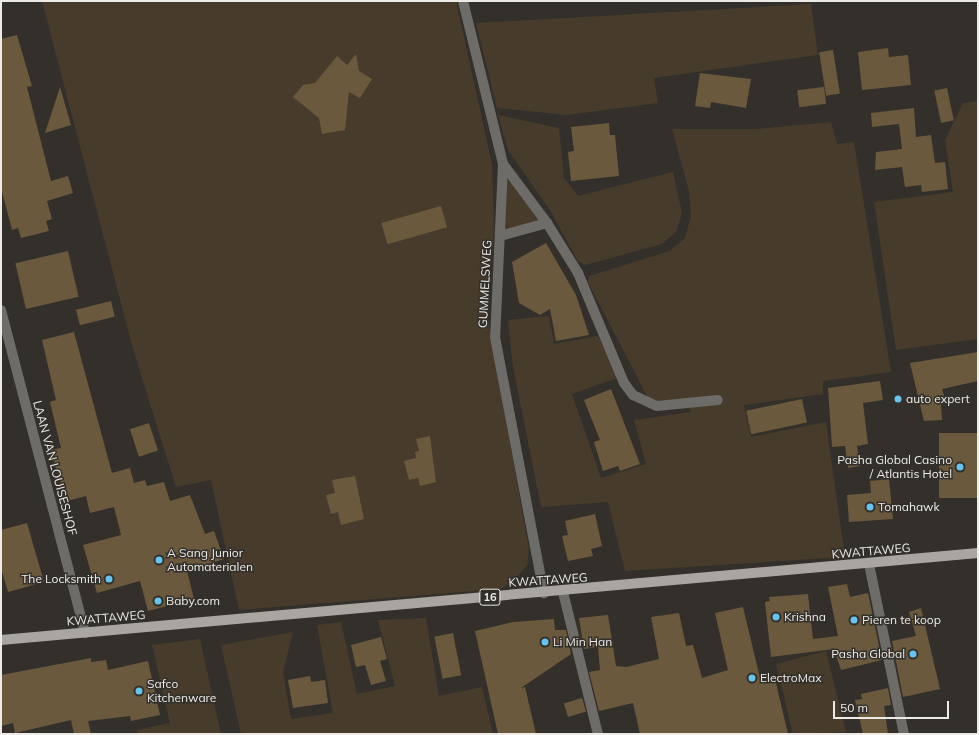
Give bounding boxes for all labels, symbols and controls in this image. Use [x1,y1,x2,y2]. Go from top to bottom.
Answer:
street label: GUMMELSWEG [476,240,494,328]
place label: auto expert [906,392,970,406]
marker: auto expert [893,394,903,404]
street label: LAAN VAN LOUISESHOF [30,399,80,537]
place label: Pasha Global Casino / Atlantis Hotel [837,453,952,481]
marker: Pasha Global Casino / Atlantis Hotel [955,462,965,472]
place label: Tomahawk [878,500,940,514]
marker: Tomahawk [865,502,875,512]
street label: KWATTAWEG [831,540,911,562]
place label: A Sang Junior Automaterialen [167,546,253,574]
marker: A Sang Junior Automaterialen [154,555,164,565]
street label: KWATTAWEG [508,570,588,590]
place label: The Locksmith [21,572,101,586]
marker: The Locksmith [104,574,114,584]
road number: 16 [479,588,501,606]
place label: Baby.com [166,594,220,608]
marker: Baby.com [153,596,163,606]
street label: KWATTAWEG [66,607,146,629]
place label: Krishna [784,610,826,624]
marker: Krishna [771,612,781,622]
place label: Pieren te koop [862,613,941,627]
marker: Pieren te koop [849,615,859,625]
place label: Li Min Han [553,635,612,649]
marker: Li Min Han [540,637,550,647]
place label: Pasha Global [831,647,905,661]
marker: Pasha Global [908,649,918,659]
place label: ElectroMax [760,671,822,685]
marker: ElectroMax [747,673,757,683]
place label: Safco Kitchenware [147,677,216,705]
marker: Safco Kitchenware [134,686,144,696]
scale bar [835,693,951,719]
text: 50 m [840,700,868,715]

